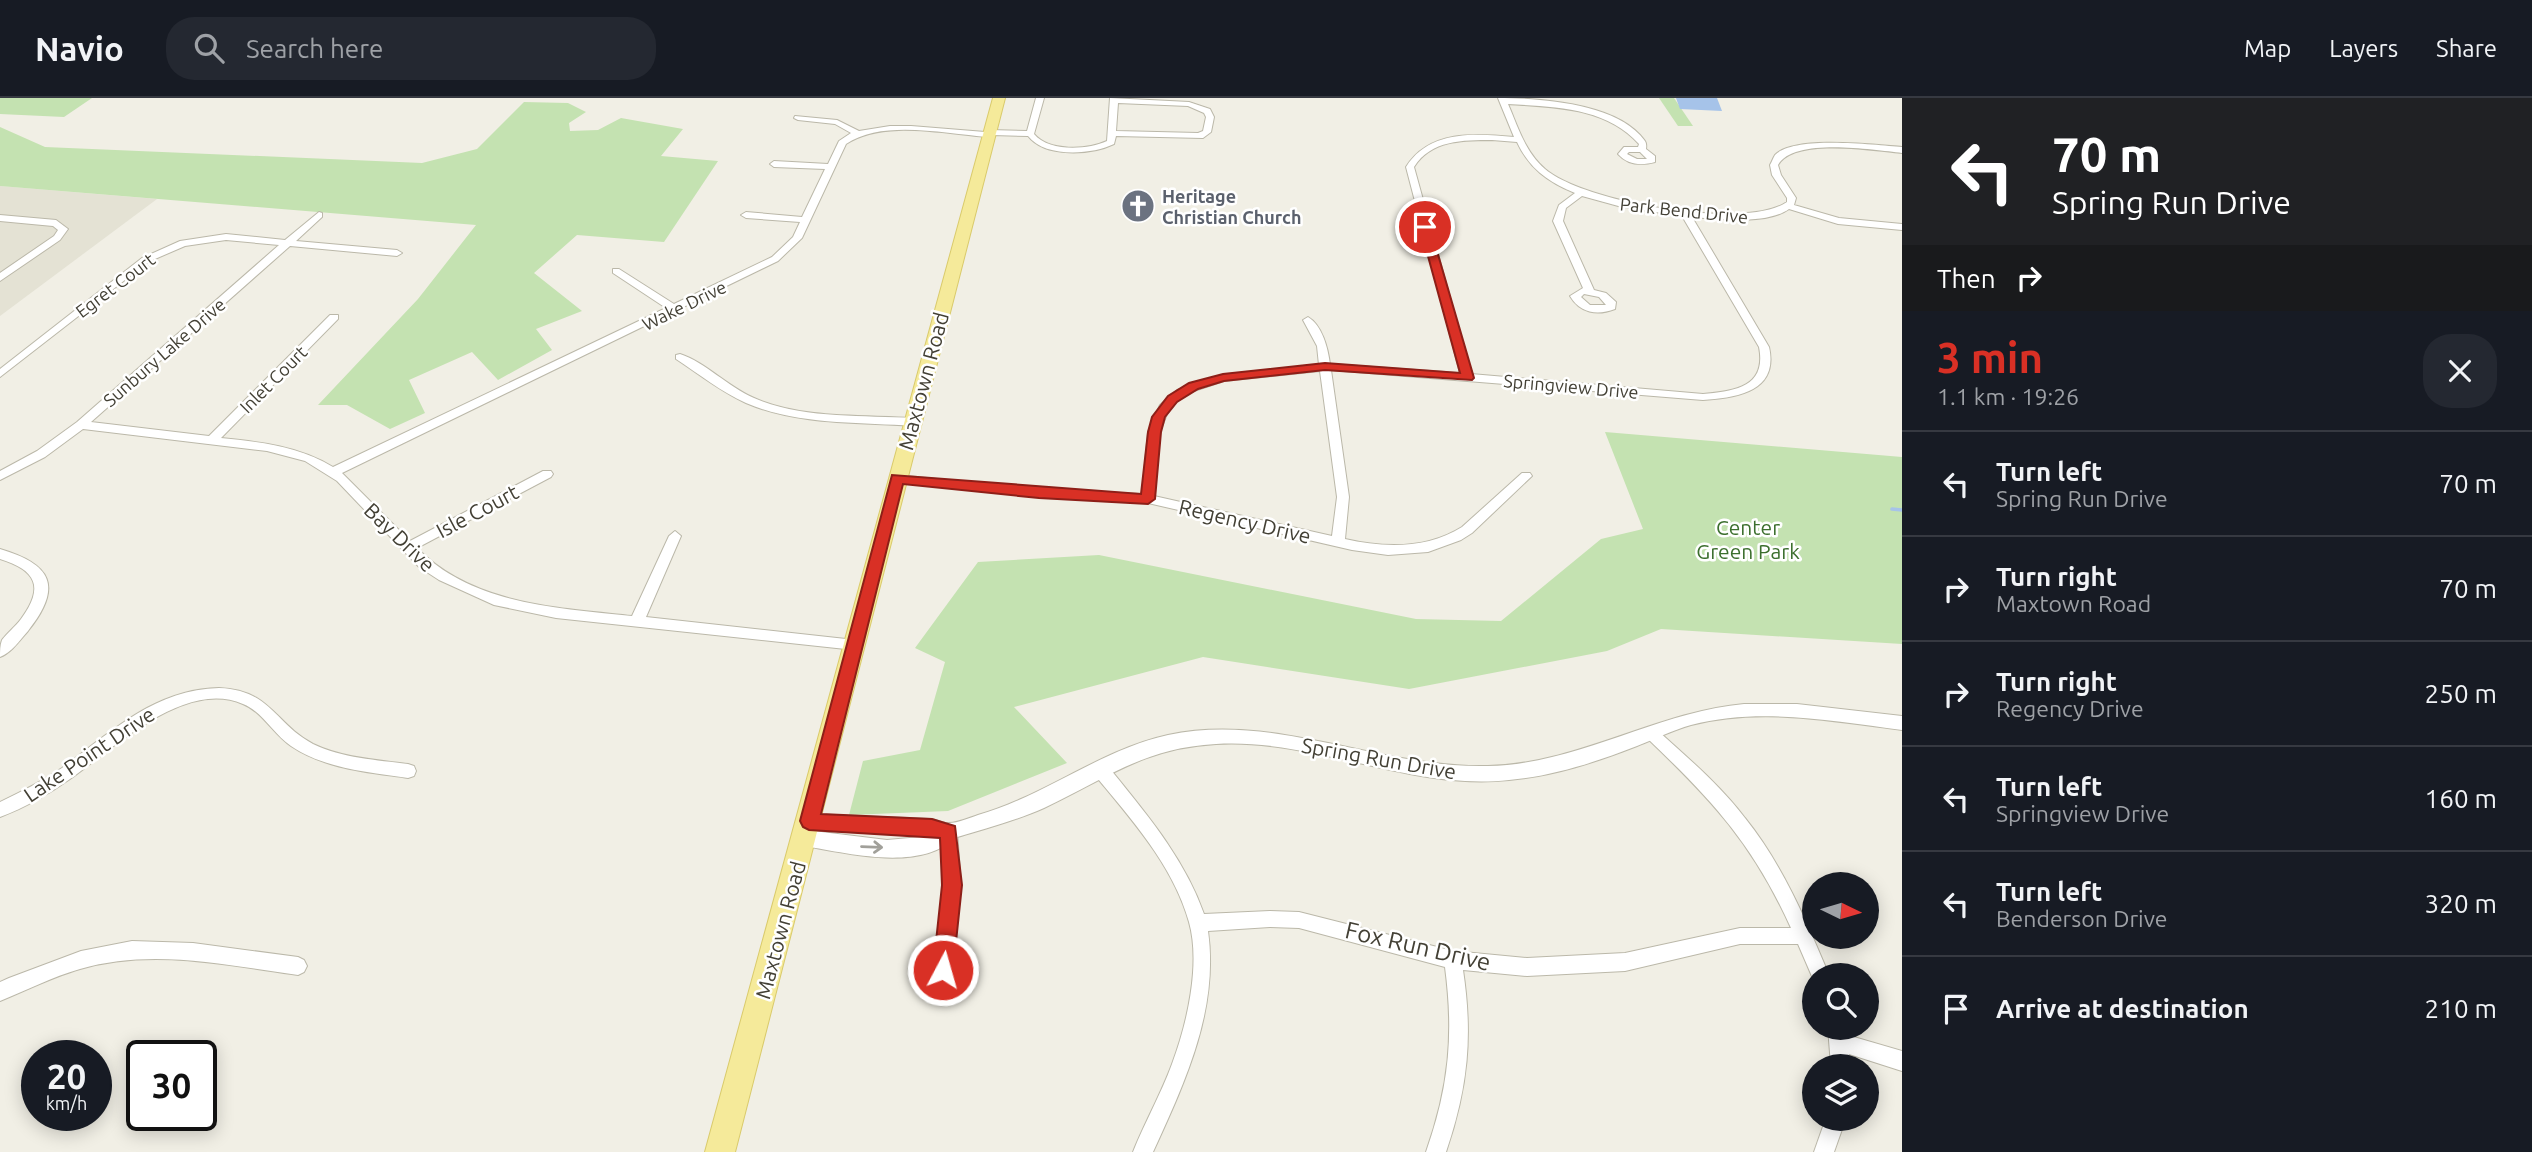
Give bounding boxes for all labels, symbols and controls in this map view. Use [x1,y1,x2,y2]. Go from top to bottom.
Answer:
search box [166,17,656,80]
icon: search [190,29,228,67]
text: Navio [35,30,124,67]
text: Search here [246,34,383,63]
text: Map [2244,35,2291,62]
text: Layers [2329,35,2398,62]
text: Share [2436,35,2497,62]
icon: left [1937,126,2028,217]
text: 70 m [2052,126,2161,181]
text: Spring Run Drive [2052,184,2291,220]
place label: Heritage Christian Church [1162,186,1301,227]
church icon: Heritage Christian Church [1119,187,1157,225]
street label: Park Bend Drive [1619,193,1749,227]
pin [1395,197,1455,257]
icon: arrive [1406,208,1444,246]
street label: Egret Court [71,249,159,321]
icon: right [2010,259,2048,297]
text: Then [1937,264,1996,293]
street label: Wake Drive [639,276,729,334]
street label: Sunbury Lake Drive [99,294,229,410]
street label: Maxtown Road [893,309,953,453]
text: 3 min [1937,334,2043,381]
button: close [2423,334,2497,408]
street label: Inlet Court [235,341,311,417]
street label: Springview Drive [1503,370,1639,402]
text: 1.1 km · 19:26 [1937,384,2079,409]
text: Turn left [1996,457,2102,486]
icon: left [1937,465,1975,503]
text: 70 m [2439,469,2497,498]
street label: Isle Court [432,479,522,543]
text: Spring Run Drive [1996,486,2168,511]
street label: Regency Drive [1177,494,1313,548]
street label: Bay Drive [360,498,440,576]
park label: Center Green Park [1696,515,1800,563]
text: Turn right [1996,562,2117,591]
icon: right [1937,570,1975,608]
text: 70 m [2439,574,2497,603]
text: Maxtown Road [1996,591,2151,616]
text: Turn right [1996,667,2117,696]
icon: right [1937,675,1975,713]
text: 250 m [2425,679,2497,708]
text: Regency Drive [1996,696,2144,721]
street label: Lake Point Drive [19,701,159,807]
street label: Spring Run Drive [1300,733,1458,783]
text: Turn left [1996,772,2102,801]
icon: left [1937,780,1975,818]
text: 160 m [2425,784,2497,813]
text: Springview Drive [1996,801,2169,826]
one-way arrow [861,840,884,853]
street label: Maxtown Road [750,858,810,1002]
north arrow [1802,872,1880,948]
map controls [1802,872,1879,1131]
text: Turn left [1996,877,2102,906]
icon: left [1937,885,1975,923]
text: 320 m [2425,889,2497,918]
text: Benderson Drive [1996,906,2168,931]
street label: Fox Run Drive [1343,916,1493,976]
position arrow [906,933,980,1007]
button: search [1802,963,1879,1040]
icon: arrive [1937,990,1975,1028]
text: Arrive at destination [1996,994,2249,1023]
text: 210 m [2425,994,2497,1023]
speed limit sign: 30 [126,1040,217,1131]
button: layers [1802,1054,1879,1131]
text: 20 [47,1056,86,1096]
text: km/h [46,1093,87,1113]

